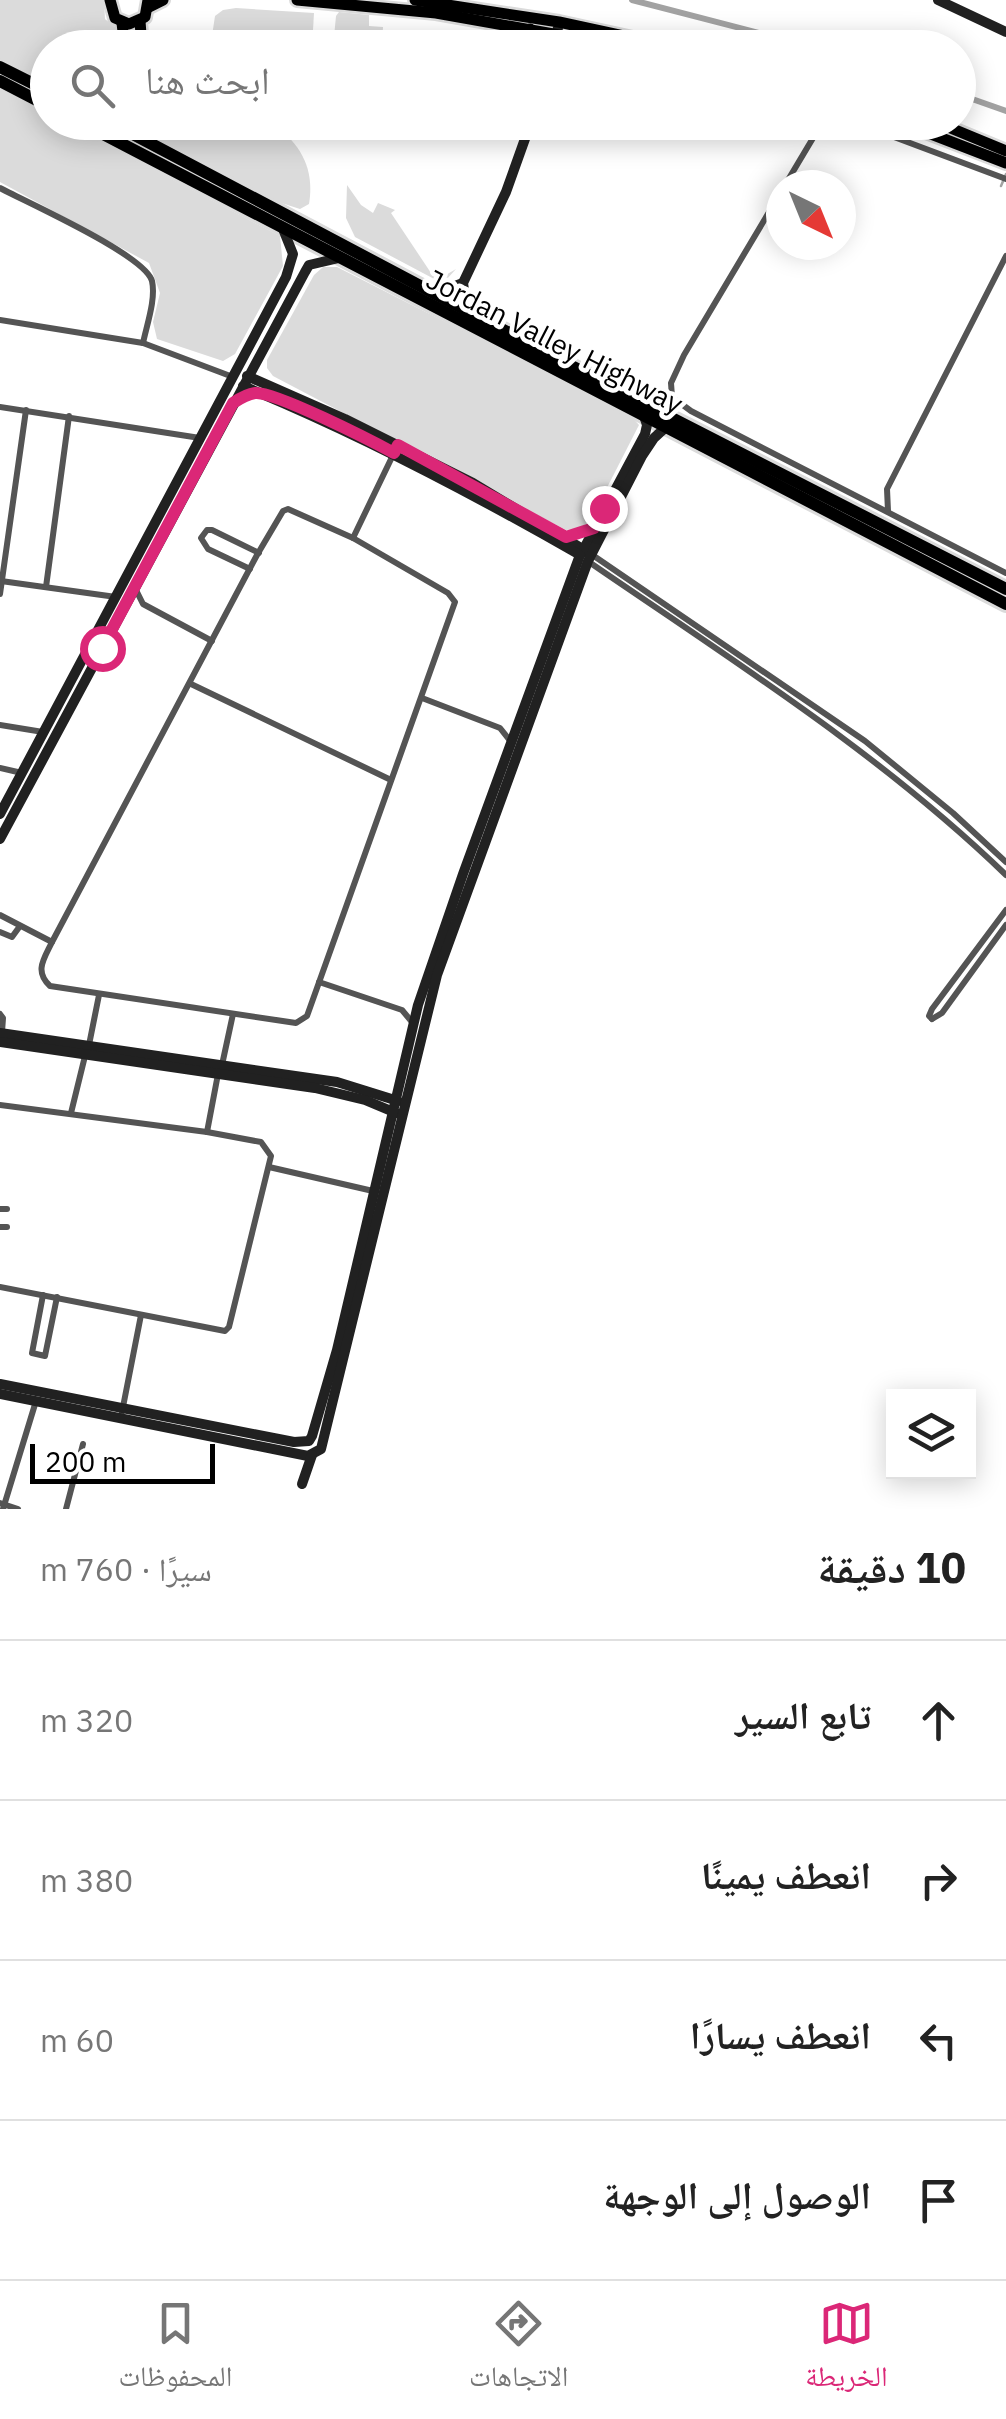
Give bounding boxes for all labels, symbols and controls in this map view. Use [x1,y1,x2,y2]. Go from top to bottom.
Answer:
search box [30,30,976,140]
text: ابحث هنا [145,55,270,104]
icon: search [65,58,120,113]
north arrow [766,170,856,260]
street label: Jordan Valley Highway [420,260,690,422]
route end [582,486,628,532]
route start [80,626,126,672]
map controls [886,1389,976,1479]
button: layers [886,1389,976,1479]
scale bar [30,1439,215,1484]
text: 200 m [45,1443,126,1480]
text: 10 دقيقة [817,1540,966,1595]
text: سيرًا · 760 m [40,1548,212,1590]
text: تابع السير [735,1690,871,1739]
icon: ahead [911,1693,966,1748]
text: 320 m [40,1699,133,1741]
text: انعطف يمينًا [701,1850,871,1899]
icon: right [911,1853,966,1908]
text: 380 m [40,1859,133,1901]
text: انعطف يسارًا [690,2010,871,2059]
icon: left [911,2013,966,2068]
text: 60 m [40,2019,114,2061]
text: الوصول إلى الوجهة [603,2170,871,2219]
icon: arrive [911,2173,966,2228]
tab: المحفوظات [118,2296,232,2404]
tab: الاتجاهات [469,2296,568,2404]
tab: الخريطة [805,2296,888,2404]

